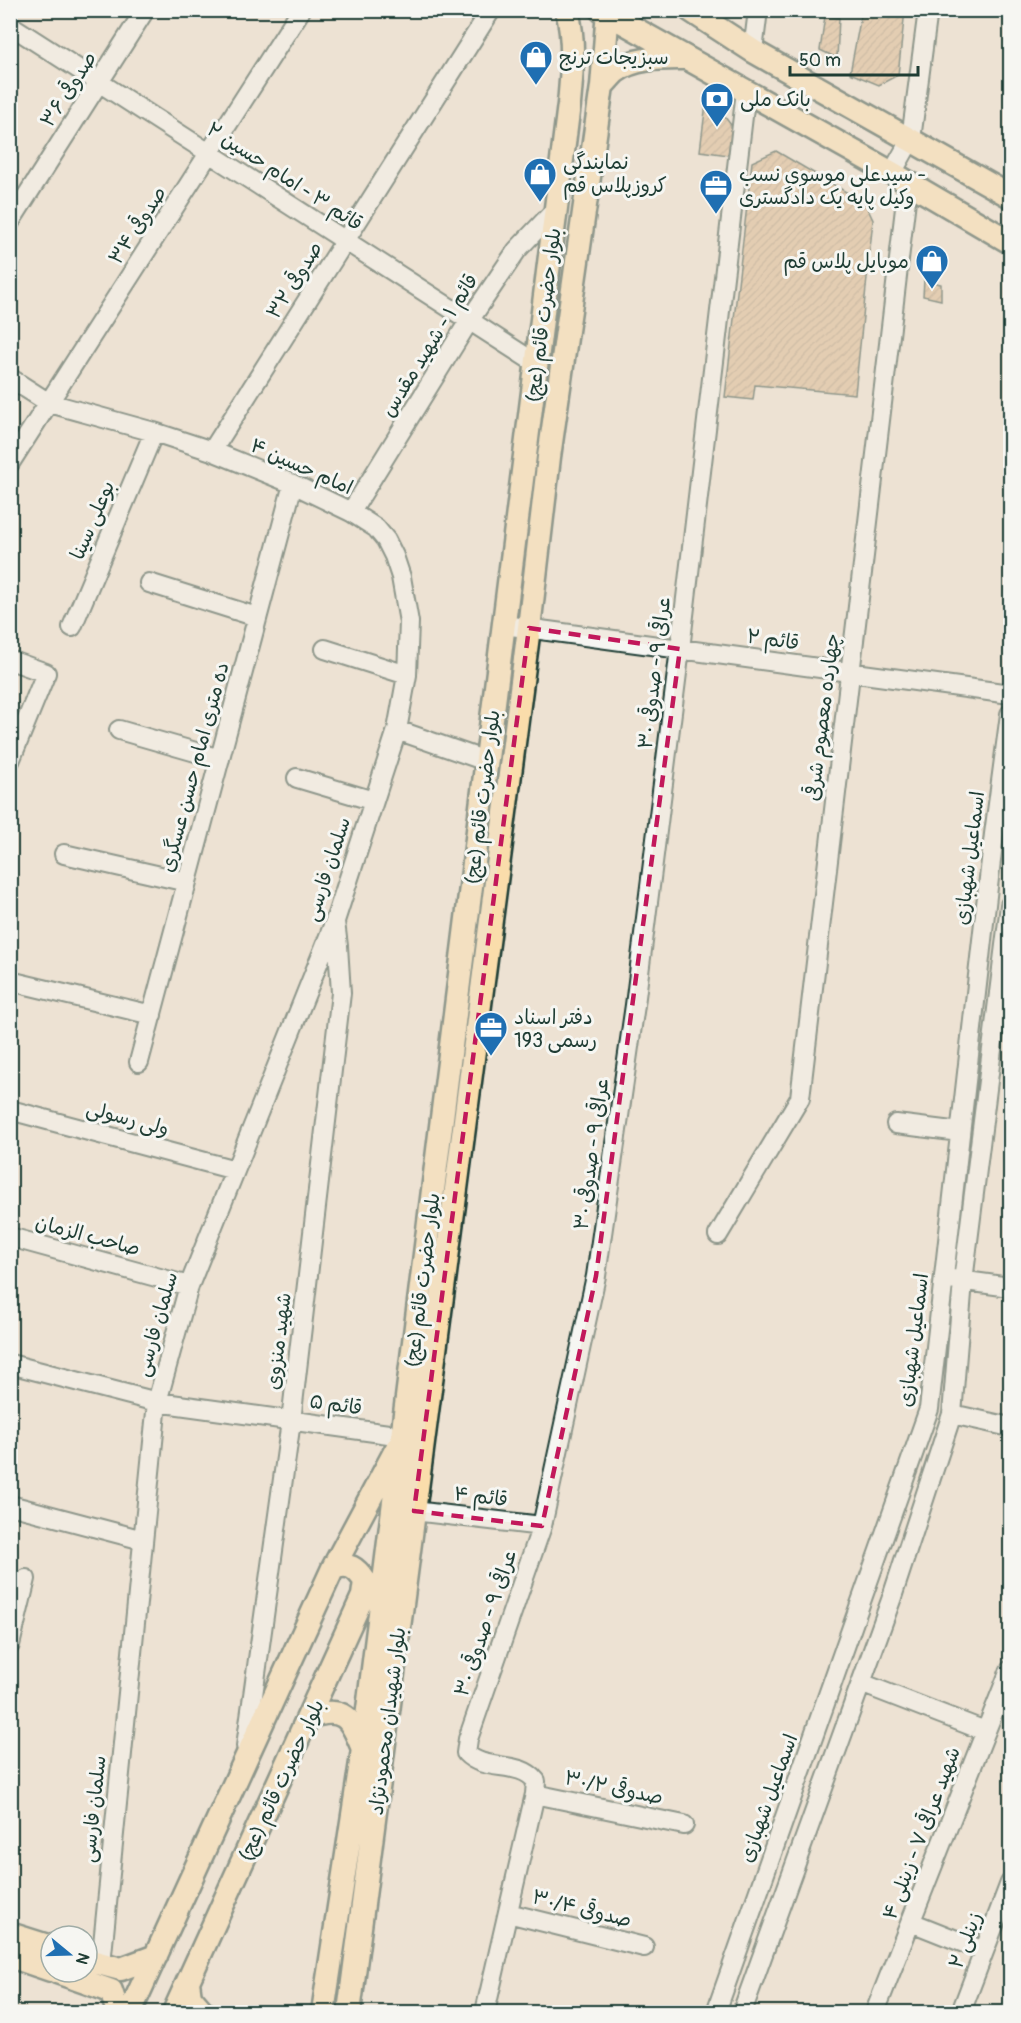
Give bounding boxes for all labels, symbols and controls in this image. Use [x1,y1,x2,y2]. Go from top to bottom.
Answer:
shop icon: سبزیجات ترنج [518,39,554,86]
scale bar [790,39,918,77]
place label: سبزیجات ترنج [559,45,669,71]
street label: صدوقی ۳۶ [34,46,102,132]
text: 50 m [799,49,841,72]
bank icon: بانک ملی [699,81,735,128]
place label: بانک ملی [740,87,811,112]
street label: قائم ۳ - امام حسین ۲ [201,117,367,238]
place label: نمایندگی کروزپلاس قم [563,150,667,200]
shop icon: نمایندگی کروزپلاس قم [522,156,558,203]
place label: سیدعلی موسوی نسب - وکیل پایه یک دادگستری [739,162,926,210]
office icon: سیدعلی موسوی نسب - وکیل پایه یک دادگستری [698,168,734,215]
street label: صدوقی ۳۴ [102,181,172,269]
street label: بلوار حضرت قائم (عج) [520,226,569,404]
street label: صدوقی ۳۲ [260,236,328,324]
shop icon: موبایل پلاس قم [914,243,950,290]
place label: موبایل پلاس قم [783,249,909,276]
street label: قائم ۱ - شهید مقدس [375,269,485,423]
street label: امام حسین ۴ [246,433,357,502]
street label: بوعلی سینا [65,477,120,563]
street label: عراقی ۹ - صدوقی ۳۰ [632,595,676,751]
street label: قائم ۲ [745,623,801,658]
street label: چهارده معصوم شرقی [799,632,848,803]
street label: ده متری امام حسن عسگری [154,659,236,875]
street label: بلوار حضرت قائم (عج) [459,708,508,886]
street label: اسماعیل شهبازی [949,790,990,926]
street label: سلمان فارسی [299,814,356,924]
place label: دفتر اسناد رسمی 193 [514,1005,597,1053]
office icon: دفتر اسناد رسمی 193 [473,1010,509,1057]
street label: عراقی ۹ - صدوقی ۳۰ [567,1076,615,1232]
street label: ولی رسولی [84,1095,172,1142]
street label: بلوار حضرت قائم (عج) [399,1191,448,1369]
street label: صاحب الزمان [33,1209,143,1261]
street label: سلمان فارسی [130,1269,183,1379]
street label: اسماعیل شهبازی [893,1272,934,1408]
street label: شهید منزوی [260,1291,297,1391]
street label: قائم ۵ [308,1388,364,1423]
street label: قائم ۴ [452,1481,509,1514]
street label: عراقی ۹ - صدوقی ۳۰ [448,1546,522,1700]
street label: بلوار شهیدان محمودنژاد [364,1626,411,1816]
street label: بلوار حضرت قائم (عج) [233,1695,332,1866]
street label: اسماعیل شهبازی [734,1731,803,1866]
street label: شهید عراقی ۷ - زینلی ۴ [876,1743,966,1923]
street label: سلمان فارسی [75,1754,112,1864]
street label: صدوقی ۳۰/۲ [562,1764,666,1810]
street label: صدوقی ۳۰/۴ [530,1883,634,1933]
street label: زینلی ۲ [943,1908,988,1972]
north arrow [39,1924,99,1984]
text: N [71,1950,93,1967]

